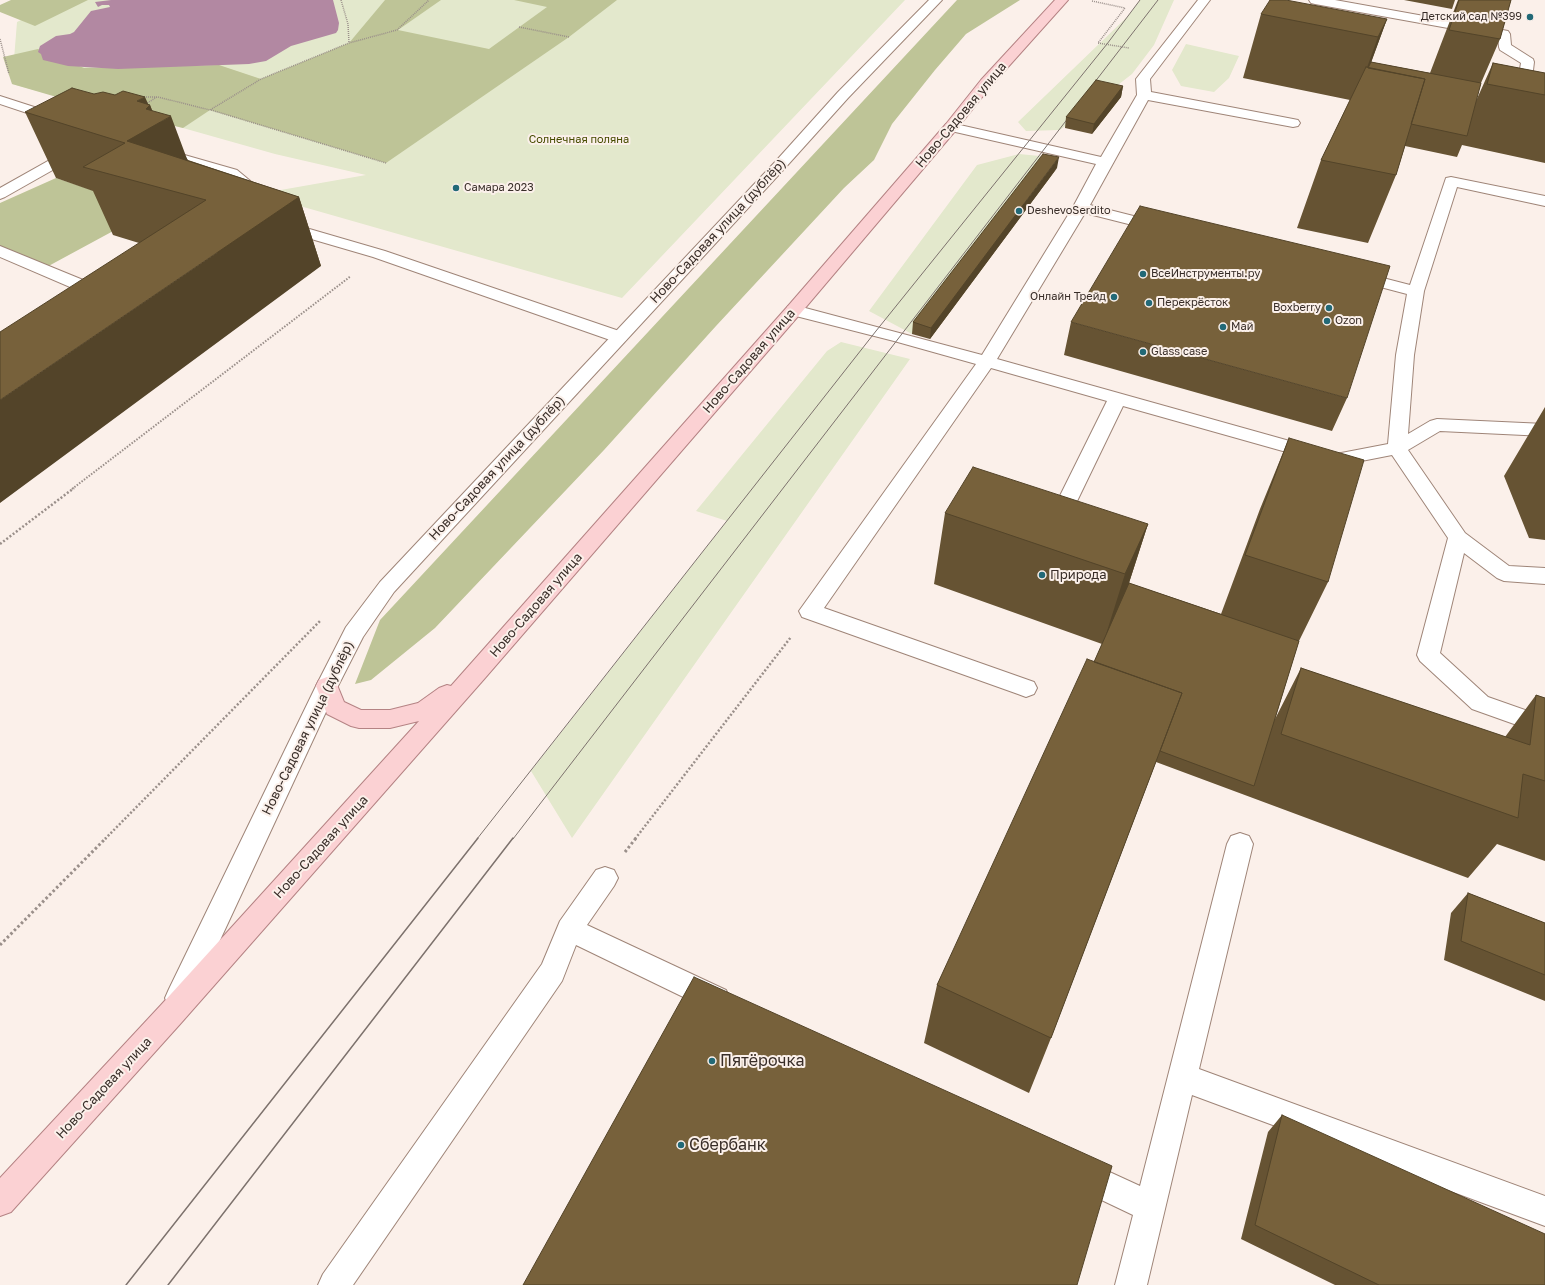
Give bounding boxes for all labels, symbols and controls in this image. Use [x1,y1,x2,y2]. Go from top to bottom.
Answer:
place label: Детский сад №399 [1421,10,1522,24]
marker: Детский сад №399 [1525,12,1535,22]
street label: Ново-Садовая улица [912,59,1010,171]
park label: Солнечная поляна [529,133,629,147]
street label: Ново-Садовая улица (дублёр) [647,155,789,307]
place label: Самара 2023 [464,181,534,195]
marker: Самара 2023 [451,183,461,193]
place label: DeshevoSerdito [1027,204,1111,218]
marker: DeshevoSerdito [1014,206,1024,216]
place label: ВсеИнструменты.ру [1151,267,1260,281]
marker: ВсеИнструменты.ру [1138,269,1148,279]
place label: Онлайн Трейд [1030,290,1106,304]
marker: Онлайн Трейд [1109,292,1119,302]
place label: Перекрёсток [1157,296,1228,310]
marker: Перекрёсток [1144,298,1154,308]
place label: Boxberry [1273,301,1321,315]
marker: Boxberry [1324,303,1334,313]
street label: Ново-Садовая улица [699,306,799,416]
place label: Ozon [1335,314,1362,328]
marker: Ozon [1322,316,1332,326]
place label: Май [1231,320,1253,334]
marker: Май [1218,322,1228,332]
place label: Glass case [1151,345,1207,359]
marker: Glass case [1138,347,1148,357]
street label: Ново-Садовая улица (дублёр) [426,392,568,544]
street label: Ново-Садовая улица [486,550,586,660]
place label: Природа [1050,567,1107,583]
marker: Природа [1037,570,1047,580]
street label: Ново-Садовая улица (дублёр) [259,638,357,818]
street label: Ново-Садовая улица [271,792,371,902]
street label: Ново-Садовая улица [53,1034,155,1142]
place label: Пятёрочка [720,1051,804,1071]
marker: Пятёрочка [707,1056,717,1066]
place label: Сбербанк [689,1135,766,1155]
marker: Сбербанк [676,1140,686,1150]

